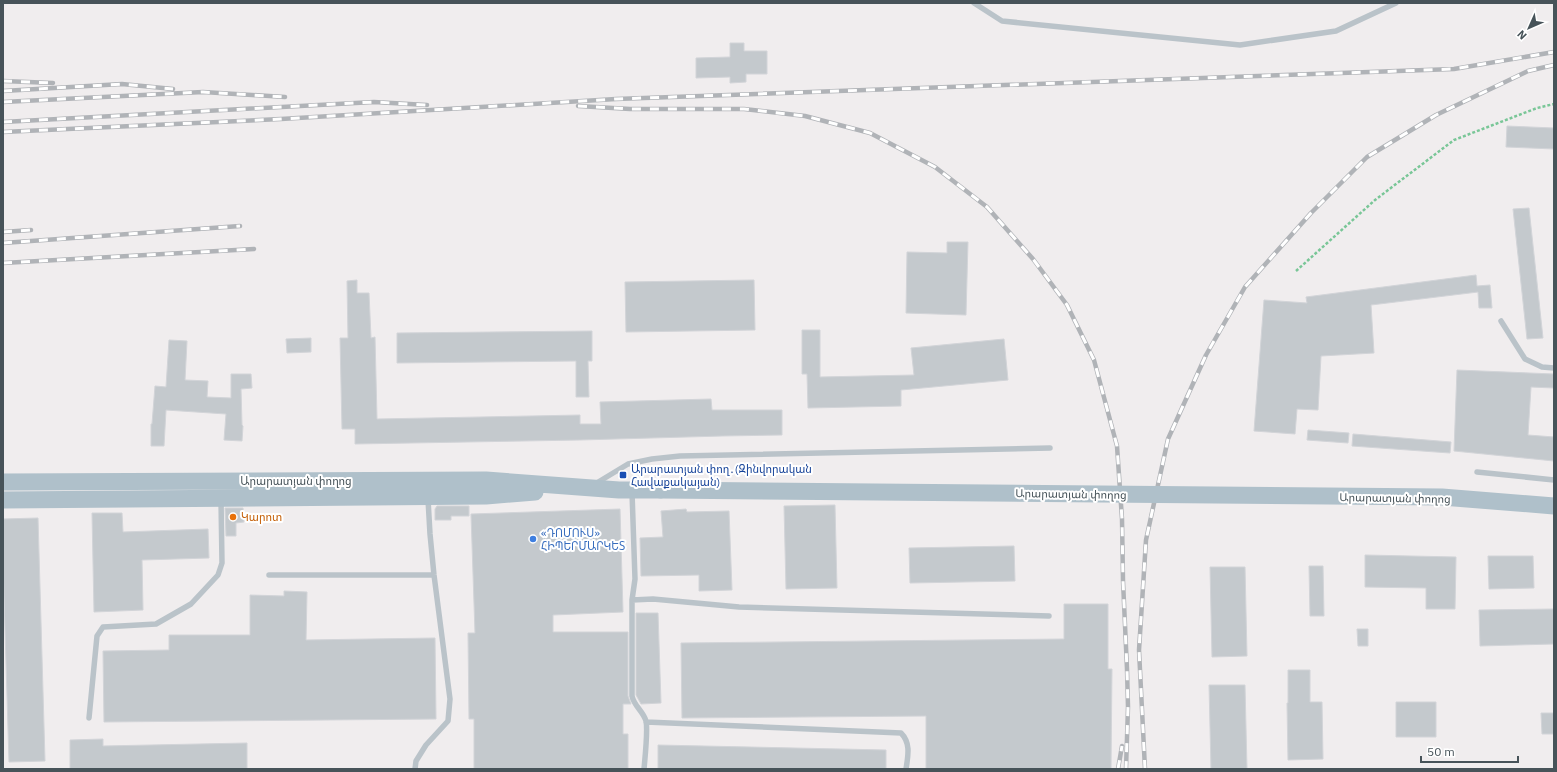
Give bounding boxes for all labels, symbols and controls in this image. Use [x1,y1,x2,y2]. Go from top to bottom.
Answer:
north arrow [1509,8,1549,48]
text: N [1514,27,1530,43]
place label: Արարատյան փող․(Զինվորական Հավաքակայան) [631,462,812,489]
marker: Արարատյան փող․(Զինվորական Հավաքակայան) [618,470,628,480]
street label: Արարատյան փողոց [240,474,352,488]
street label: Արարատյան փողոց [1015,486,1127,502]
street label: Արարատյան փողոց [1339,490,1451,506]
place label: Կարոտ [241,510,282,524]
marker: Կարոտ [228,512,238,522]
place label: «ԴՈՄՈՒՍ» ՀԻՊԵՐՄԱՐԿԵՏ [541,526,625,553]
marker: «ԴՈՄՈՒՍ» ՀԻՊԵՐՄԱՐԿԵՏ [528,534,538,544]
scale bar [1421,738,1518,764]
text: 50 m [1427,744,1455,759]

